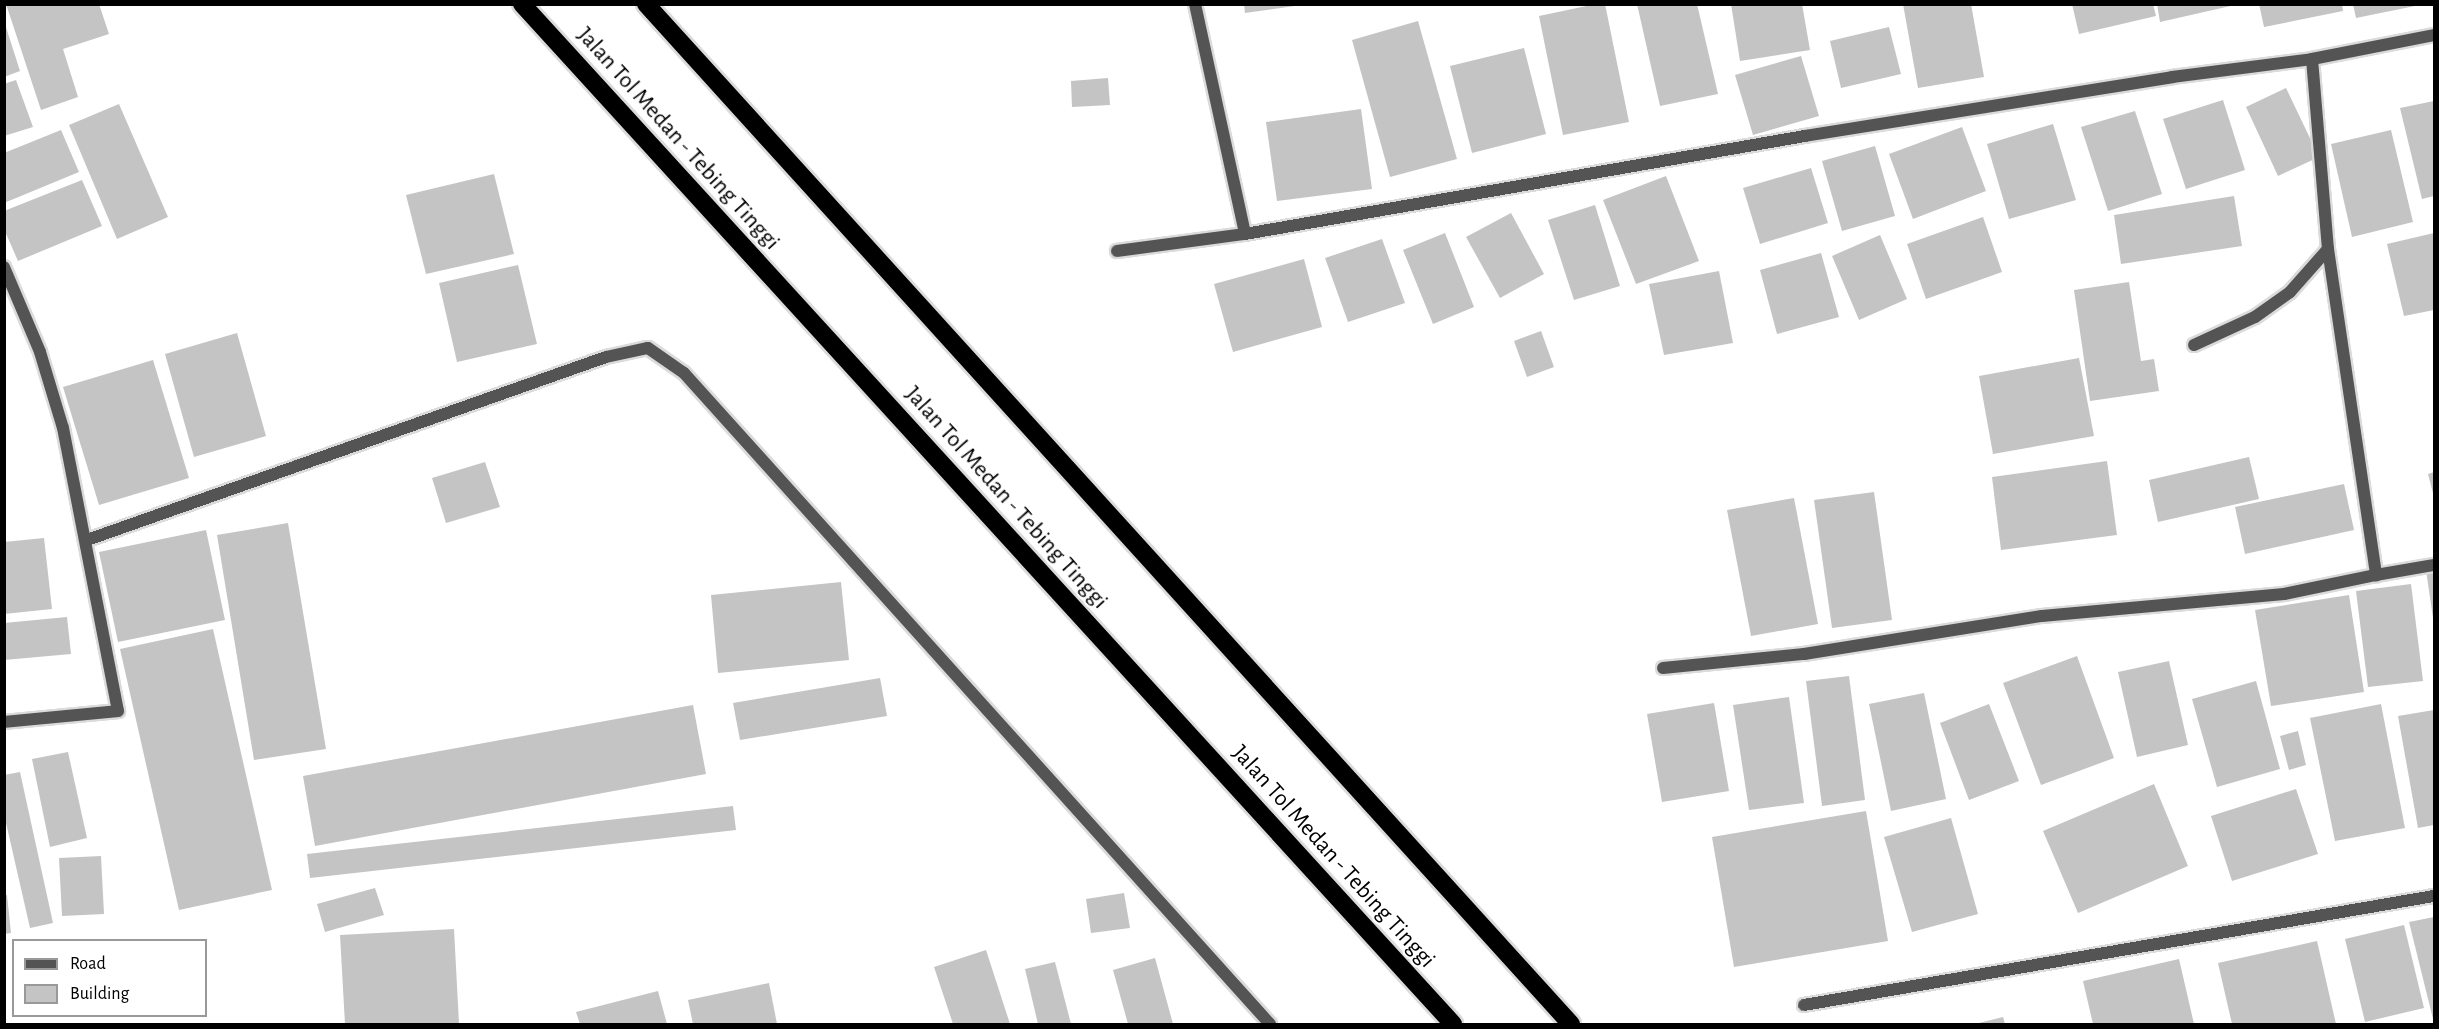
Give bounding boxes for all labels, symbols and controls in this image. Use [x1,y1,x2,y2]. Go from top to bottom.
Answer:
street label: Jalan Tol Medan - Tebing Tinggi [570,22,786,256]
street label: Jalan Tol Medan - Tebing Tinggi [898,381,1114,615]
street label: Jalan Tol Medan - Tebing Tinggi [1225,740,1441,974]
legend [12,939,207,1017]
text: Road [70,955,106,973]
text: Building [70,985,129,1003]

